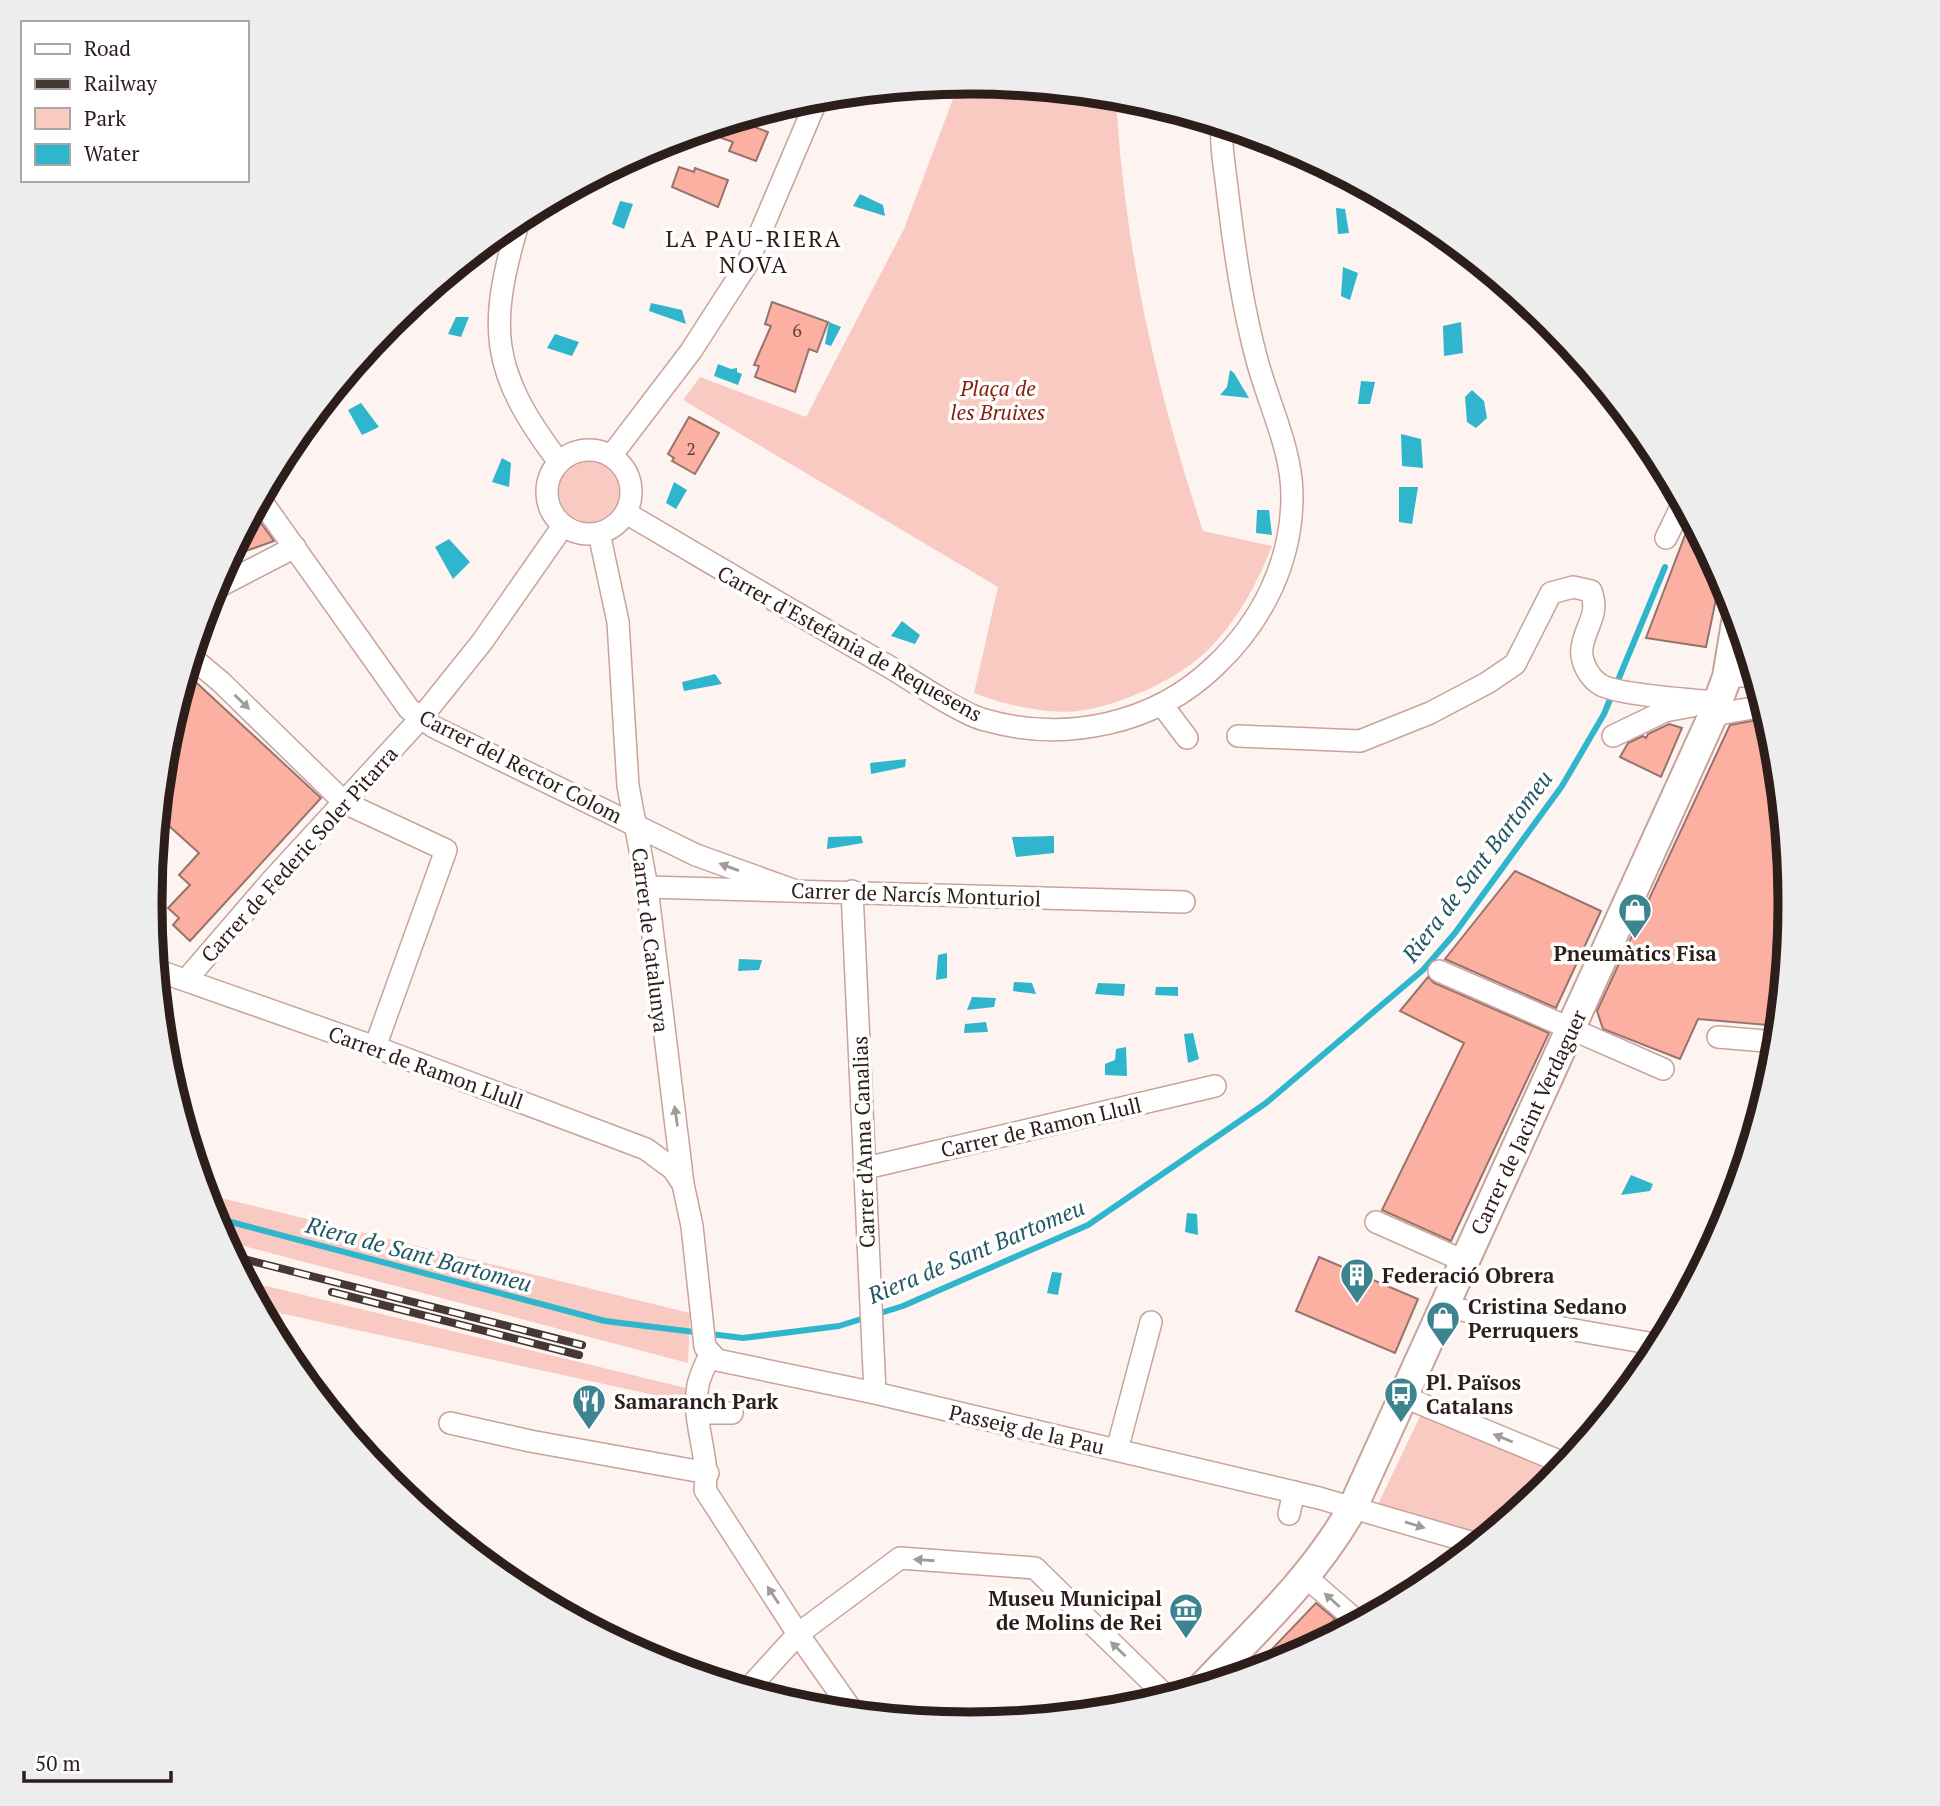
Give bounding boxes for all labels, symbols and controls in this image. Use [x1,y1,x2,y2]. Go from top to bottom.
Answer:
legend [21,21,248,182]
text: Road [84,34,131,62]
text: Railway [84,69,158,97]
text: Park [84,104,126,132]
text: Water [84,139,139,167]
district label: LA PAU-RIERA NOVA [666,223,842,280]
house number: 6 [792,318,802,342]
park label: Plaça de les Bruixes [951,374,1046,426]
house number: 2 [686,436,696,460]
street label: Carrer d'Estefania de Requesens [713,558,987,728]
one-way arrow [233,694,250,710]
street label: Carrer del Rector Colom [415,703,627,829]
street label: Carrer de Federic Soler Pitarra [194,740,404,968]
water label: Riera de Sant Bartomeu [1394,764,1559,969]
street label: Carrer de Catalunya [626,846,676,1034]
one-way arrow [718,861,739,872]
street label: Carrer de Narcís Monturiol [791,876,1041,912]
shop icon: Pneumàtics Fisa [1616,891,1654,940]
place label: Pneumàtics Fisa [1553,939,1717,967]
street label: Carrer de Jacint Verdaguer [1464,1005,1592,1239]
street label: Carrer de Ramon Llull [325,1019,527,1115]
street label: Carrer d'Anna Canalias [845,1035,881,1249]
street label: Carrer de Ramon Llull [938,1090,1144,1164]
one-way arrow [670,1105,681,1127]
water label: Riera de Sant Bartomeu [862,1191,1089,1311]
water label: Riera de Sant Bartomeu [302,1209,535,1299]
building icon: Federació Obrera [1338,1256,1376,1305]
place label: Federació Obrera [1382,1261,1555,1289]
place label: Cristina Sedano Perruquers [1468,1292,1627,1344]
shop icon: Cristina Sedano Perruquers [1424,1299,1462,1348]
place label: Pl. Països Catalans [1426,1368,1521,1420]
bus stop icon: Pl. Països Catalans [1382,1375,1420,1424]
restaurant icon: Samaranch Park [570,1382,608,1431]
place label: Samaranch Park [614,1387,779,1415]
street label: Passeig de la Pau [946,1397,1108,1461]
one-way arrow [1493,1432,1514,1443]
one-way arrow [1405,1521,1426,1531]
one-way arrow [913,1554,935,1565]
place label: Museu Municipal de Molins de Rei [988,1584,1162,1636]
one-way arrow [767,1586,780,1605]
museum icon: Museu Municipal de Molins de Rei [1167,1591,1205,1640]
one-way arrow [1323,1592,1341,1608]
one-way arrow [1110,1642,1127,1658]
scale bar [24,1740,172,1784]
text: 50 m [35,1749,81,1777]

